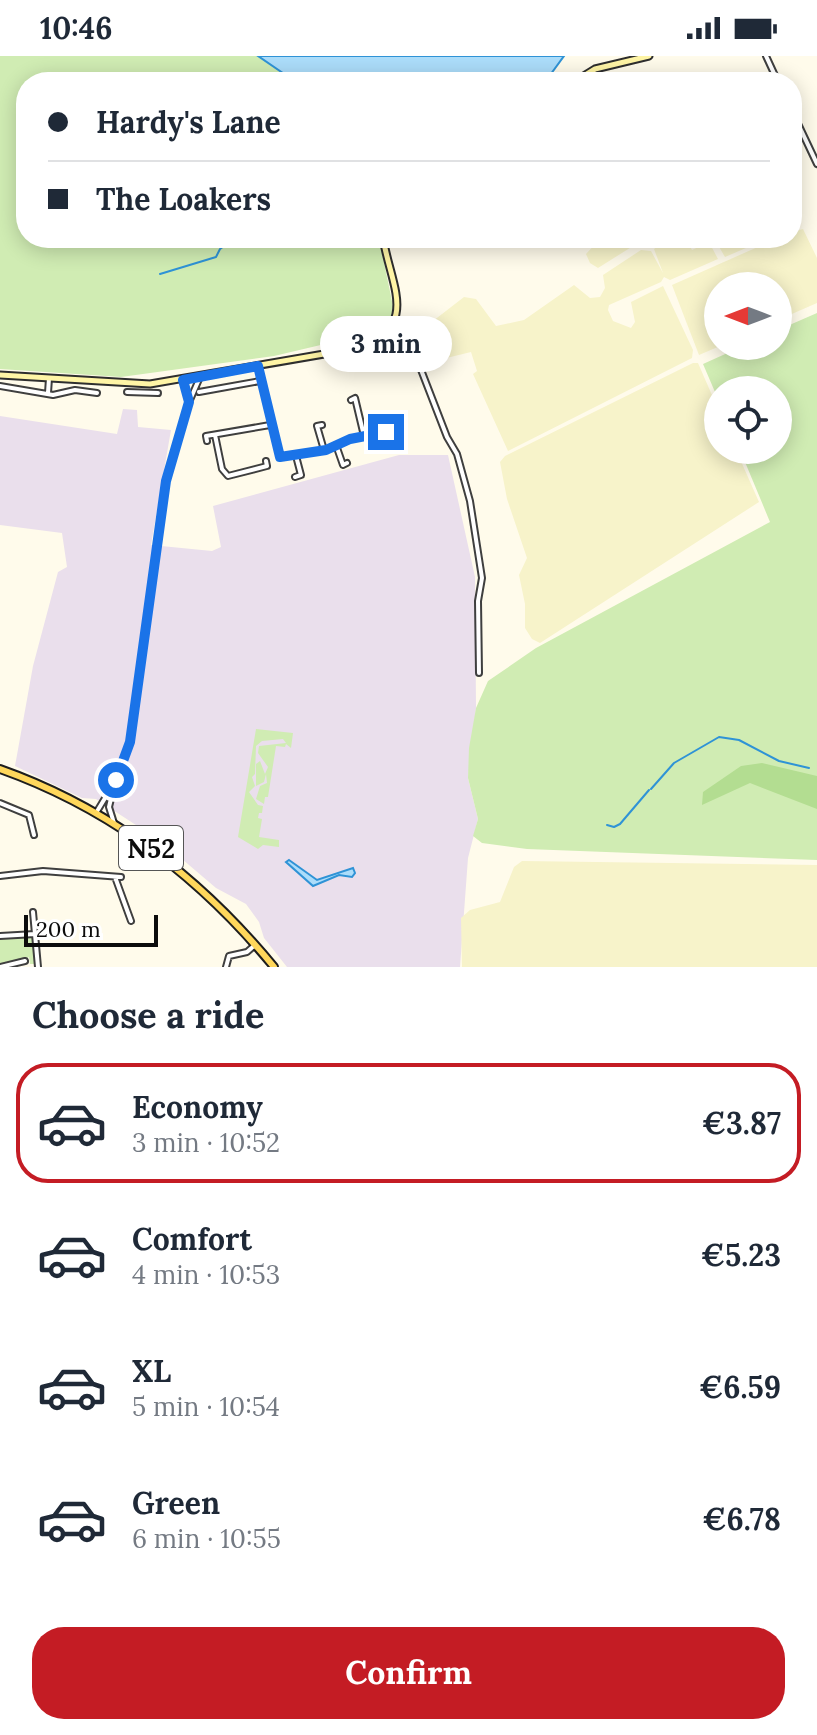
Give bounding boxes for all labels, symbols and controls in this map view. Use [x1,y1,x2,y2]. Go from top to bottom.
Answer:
text: 10:46 [40,9,112,47]
text: Hardy's Lane [96,103,281,141]
text: The Loakers [96,180,271,218]
north arrow [704,272,792,360]
map controls [704,272,792,464]
callout: 3 min [320,316,452,372]
text: 3 min [351,327,421,360]
button: locate [704,376,792,464]
route end [368,414,404,450]
route start [98,762,134,798]
road number: N52 [119,826,183,870]
scale bar [24,911,158,947]
text: 200 m [36,915,101,943]
text: Choose a ride [32,992,264,1038]
icon: car [36,1087,108,1159]
text: Economy [132,1088,263,1126]
text: €3.87 [702,1104,781,1142]
text: 3 min · 10:52 [132,1126,280,1159]
icon: car [36,1219,108,1291]
text: Comfort [132,1220,252,1258]
text: €5.23 [701,1236,781,1274]
text: 4 min · 10:53 [132,1258,280,1291]
icon: car [36,1351,108,1423]
text: XL [132,1352,171,1390]
text: €6.59 [699,1368,781,1406]
text: 5 min · 10:54 [132,1390,280,1423]
icon: car [36,1483,108,1555]
text: Green [132,1484,220,1522]
text: €6.78 [702,1500,781,1538]
text: 6 min · 10:55 [132,1522,281,1555]
button: Confirm [32,1627,785,1719]

